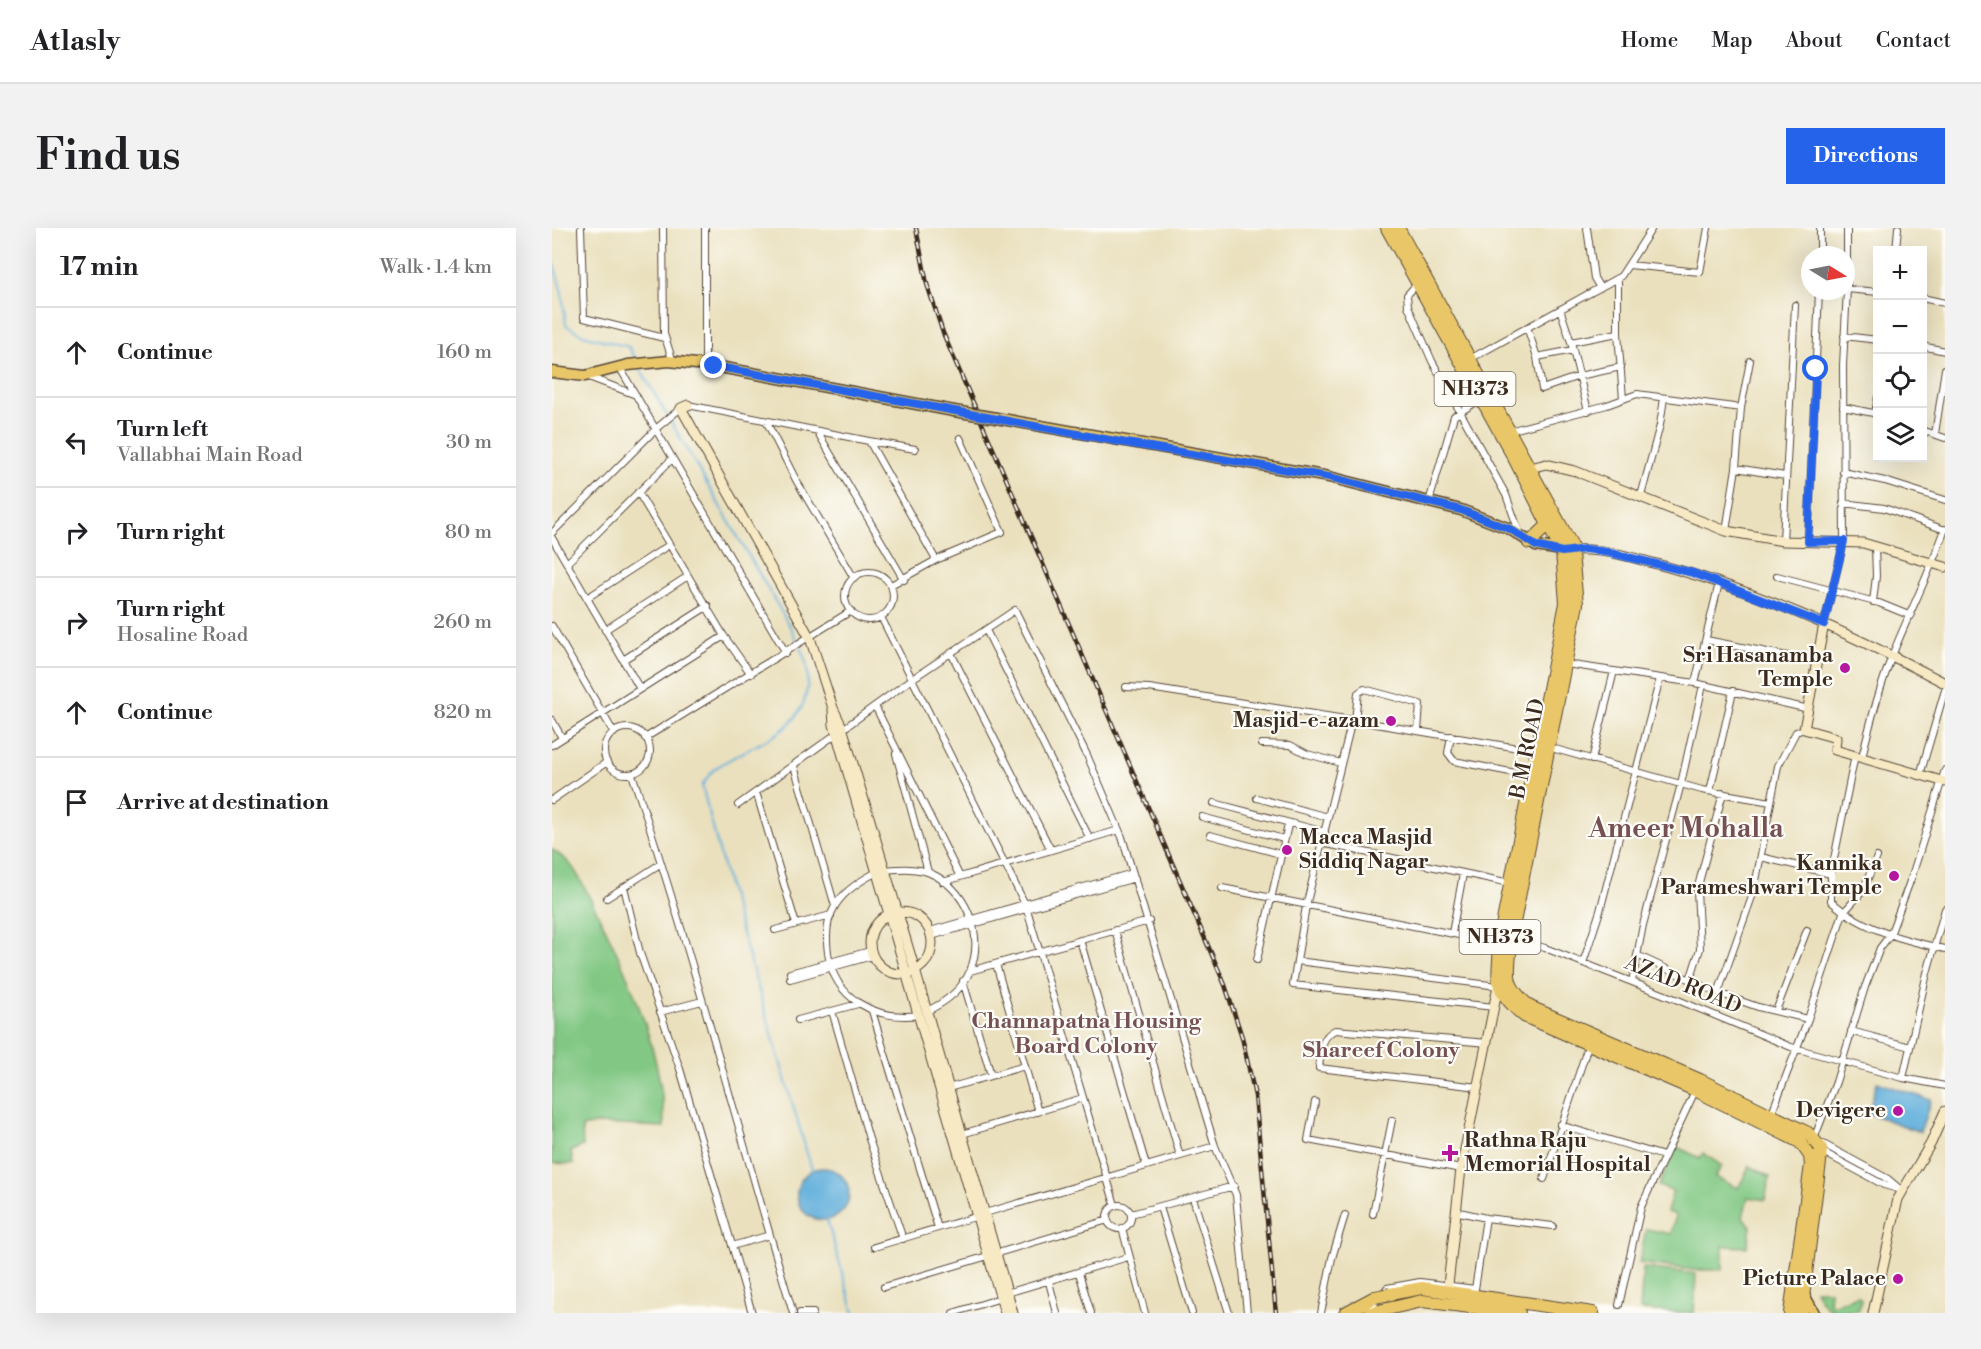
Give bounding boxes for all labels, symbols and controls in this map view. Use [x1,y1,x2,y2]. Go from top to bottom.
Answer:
text: Atlasly [30,24,120,59]
text: Home [1621,28,1678,54]
text: Map [1711,28,1753,54]
text: About [1786,28,1843,54]
text: Contact [1876,28,1951,54]
button: Directions [1786,128,1945,184]
text: Find us [36,130,180,183]
north arrow [1801,246,1855,300]
map controls [1873,246,1927,462]
button: + [1873,246,1927,300]
text: 17 min [60,251,138,283]
text: Walk · 1.4 km [380,255,492,280]
button: − [1873,300,1927,354]
icon: ahead [60,336,93,369]
text: Continue [117,339,213,366]
text: 160 m [437,340,492,365]
route end [700,352,726,378]
button: locate [1873,354,1927,408]
route start [1802,355,1828,381]
road number: NH373 [1434,372,1516,406]
button: layers [1873,408,1927,462]
text: Turn left [117,416,208,443]
icon: left [60,426,93,459]
text: 30 m [446,430,492,455]
text: Vallabhai Main Road [117,443,303,468]
icon: right [60,516,93,549]
text: Turn right [117,519,225,546]
text: 80 m [445,520,492,545]
text: Turn right [117,596,225,623]
icon: right [60,606,93,639]
text: 260 m [434,610,492,635]
text: Hosaline Road [117,623,248,648]
place label: Sri Hasanamba Temple [1683,643,1834,693]
marker: Sri Hasanamba Temple [1838,661,1852,675]
icon: ahead [60,696,93,729]
street label: B M ROAD [1504,696,1551,803]
text: Continue [117,699,213,726]
text: 820 m [433,700,492,725]
place label: Masjid-e-azam [1233,708,1379,734]
marker: Masjid-e-azam [1384,714,1398,728]
icon: arrive [60,786,93,819]
text: Arrive at destination [117,789,329,816]
district label: Ameer Mohalla [1587,812,1784,846]
place label: Macca Masjid Siddiq Nagar [1299,825,1433,875]
marker: Macca Masjid Siddiq Nagar [1280,843,1294,857]
place label: Kannika Parameshwari Temple [1661,851,1883,901]
marker: Kannika Parameshwari Temple [1887,869,1901,883]
road number: NH373 [1460,920,1540,954]
street label: AZAD ROAD [1620,949,1745,1020]
district label: Channapatna Housing Board Colony [971,1008,1201,1060]
district label: Shareef Colony [1302,1037,1461,1064]
place label: Devigere [1796,1098,1886,1124]
marker: Devigere [1891,1104,1905,1118]
place label: Rathna Raju Memorial Hospital [1464,1128,1651,1178]
marker: Rathna Raju Memorial Hospital [1441,1144,1459,1162]
place label: Picture Palace [1743,1266,1886,1292]
marker: Picture Palace [1891,1272,1905,1286]

